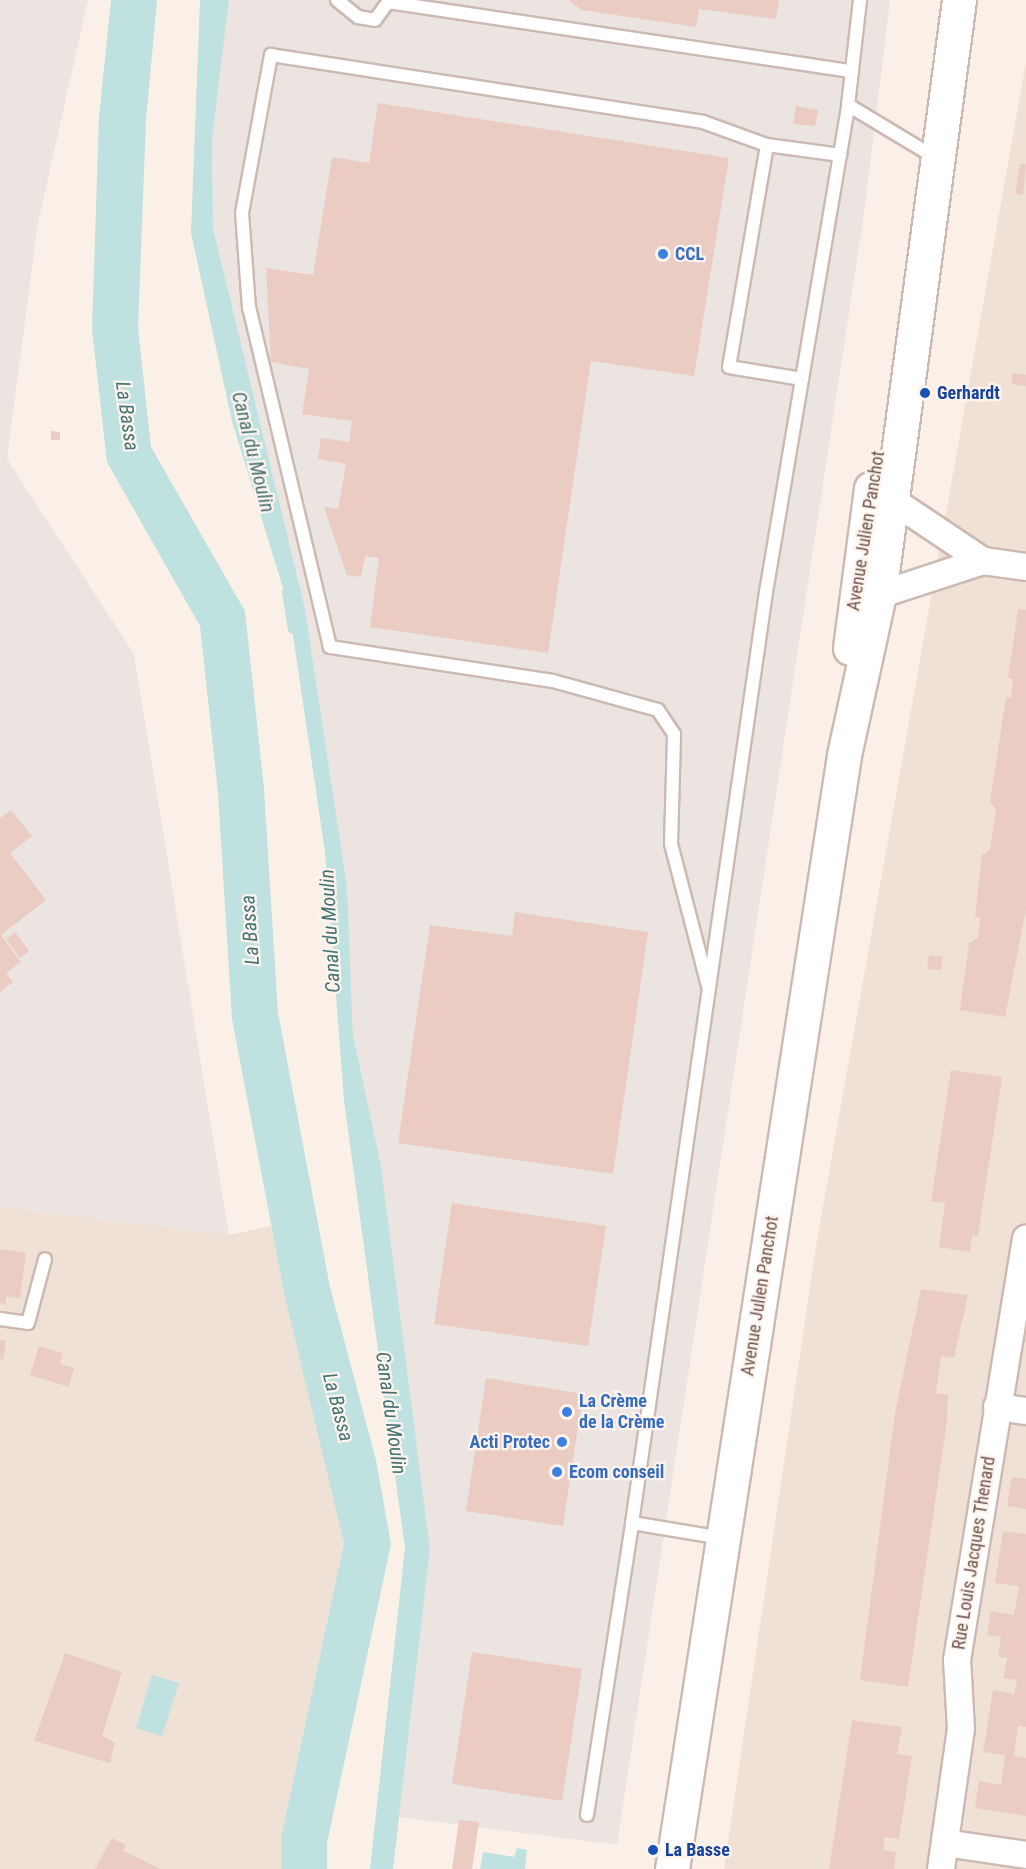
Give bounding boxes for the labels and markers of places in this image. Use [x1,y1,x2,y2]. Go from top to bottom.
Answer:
place label: CCL [675,243,704,265]
marker: CCL [656,247,670,261]
place label: Gerhardt [937,382,1000,404]
marker: Gerhardt [918,386,932,400]
place label: La Crème de la Crème [579,1391,664,1434]
marker: La Crème de la Crème [560,1405,574,1419]
place label: Acti Protec [470,1431,550,1453]
marker: Acti Protec [555,1435,569,1449]
place label: Ecom conseil [569,1461,664,1483]
marker: Ecom conseil [550,1465,564,1479]
place label: La Basse [665,1839,730,1861]
marker: La Basse [646,1843,660,1857]

